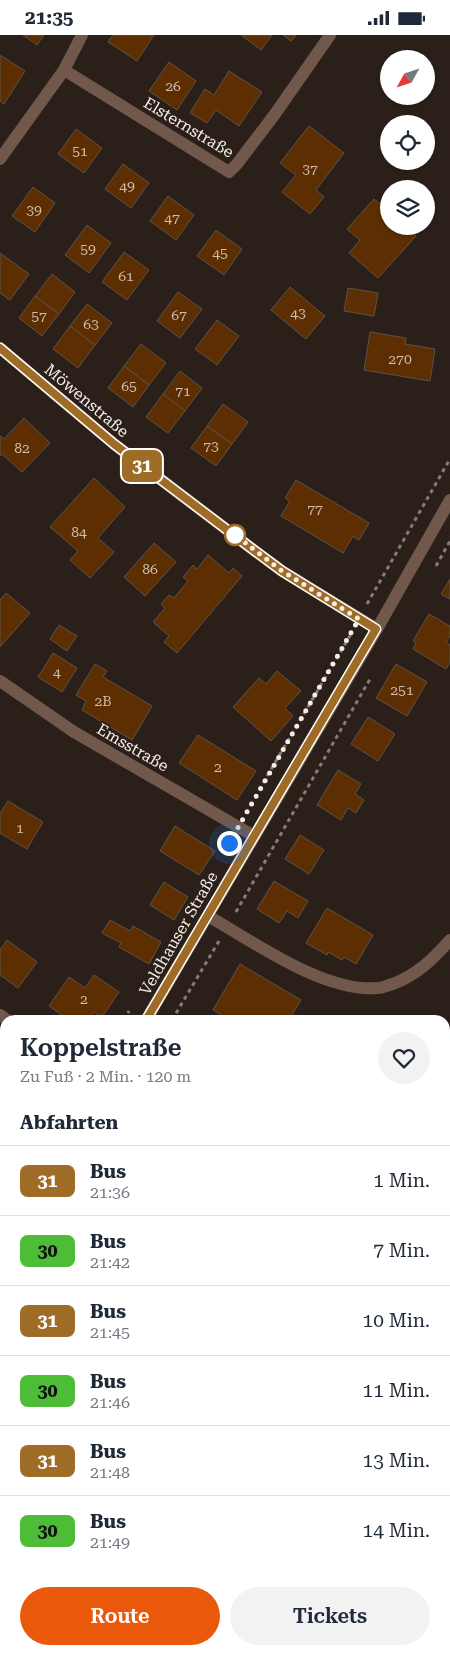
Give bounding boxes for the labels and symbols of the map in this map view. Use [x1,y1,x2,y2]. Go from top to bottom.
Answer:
north arrow [380,50,435,105]
house number: 26 [165,78,181,94]
street label: Elsternstraße [140,93,237,162]
house number: 51 [72,143,88,159]
house number: 37 [302,161,318,177]
house number: 49 [119,178,135,194]
house number: 39 [26,202,42,218]
house number: 47 [164,210,180,226]
house number: 59 [80,241,96,257]
house number: 45 [212,245,228,261]
house number: 61 [118,268,134,284]
house number: 43 [290,305,306,321]
house number: 67 [171,307,187,323]
house number: 57 [31,308,47,324]
house number: 63 [83,316,99,332]
house number: 270 [388,351,412,367]
street label: Möwenstraße [41,360,133,441]
house number: 65 [121,378,137,394]
house number: 71 [175,383,191,399]
house number: 73 [203,438,219,454]
house number: 82 [14,440,30,456]
line badge: 31 [120,450,164,482]
house number: 77 [307,501,323,517]
house number: 84 [71,524,87,540]
unlabelled marker [224,524,246,546]
house number: 86 [142,561,158,577]
house number: 4 [53,664,61,680]
house number: 251 [390,682,414,698]
house number: 2B [94,693,112,709]
street label: Emsstraße [93,719,172,776]
house number: 2 [214,759,222,775]
house number: 1 [16,820,24,836]
your location [217,831,242,856]
street label: Veldhauser Straße [135,868,222,998]
house number: 2 [80,991,88,1007]

